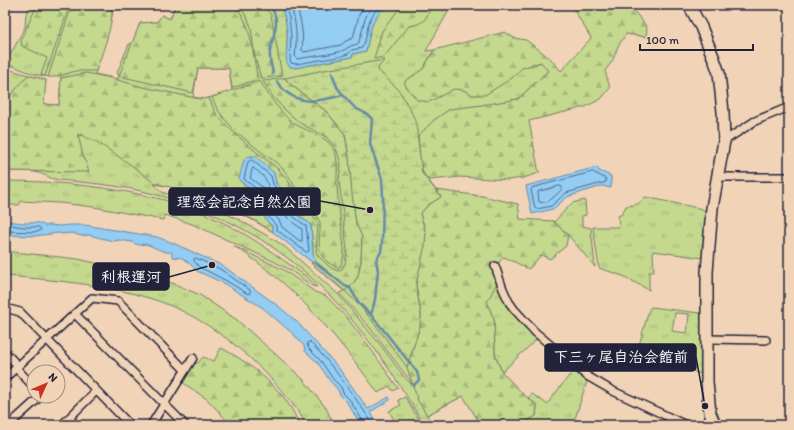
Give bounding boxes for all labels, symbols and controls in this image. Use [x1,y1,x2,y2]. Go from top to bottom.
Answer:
scale bar [640,26,753,52]
text: 100 m [646,33,679,47]
callout: 理窓会記念自然公園 [169,188,320,215]
text: 理窓会記念自然公園 [176,193,312,211]
callout: 利根運河 [93,263,169,290]
text: 利根運河 [101,268,161,286]
callout: 下三ヶ尾自治会館前 [545,344,696,371]
text: 下三ヶ尾自治会館前 [553,348,689,366]
north arrow [26,364,66,404]
text: N [46,370,60,385]

